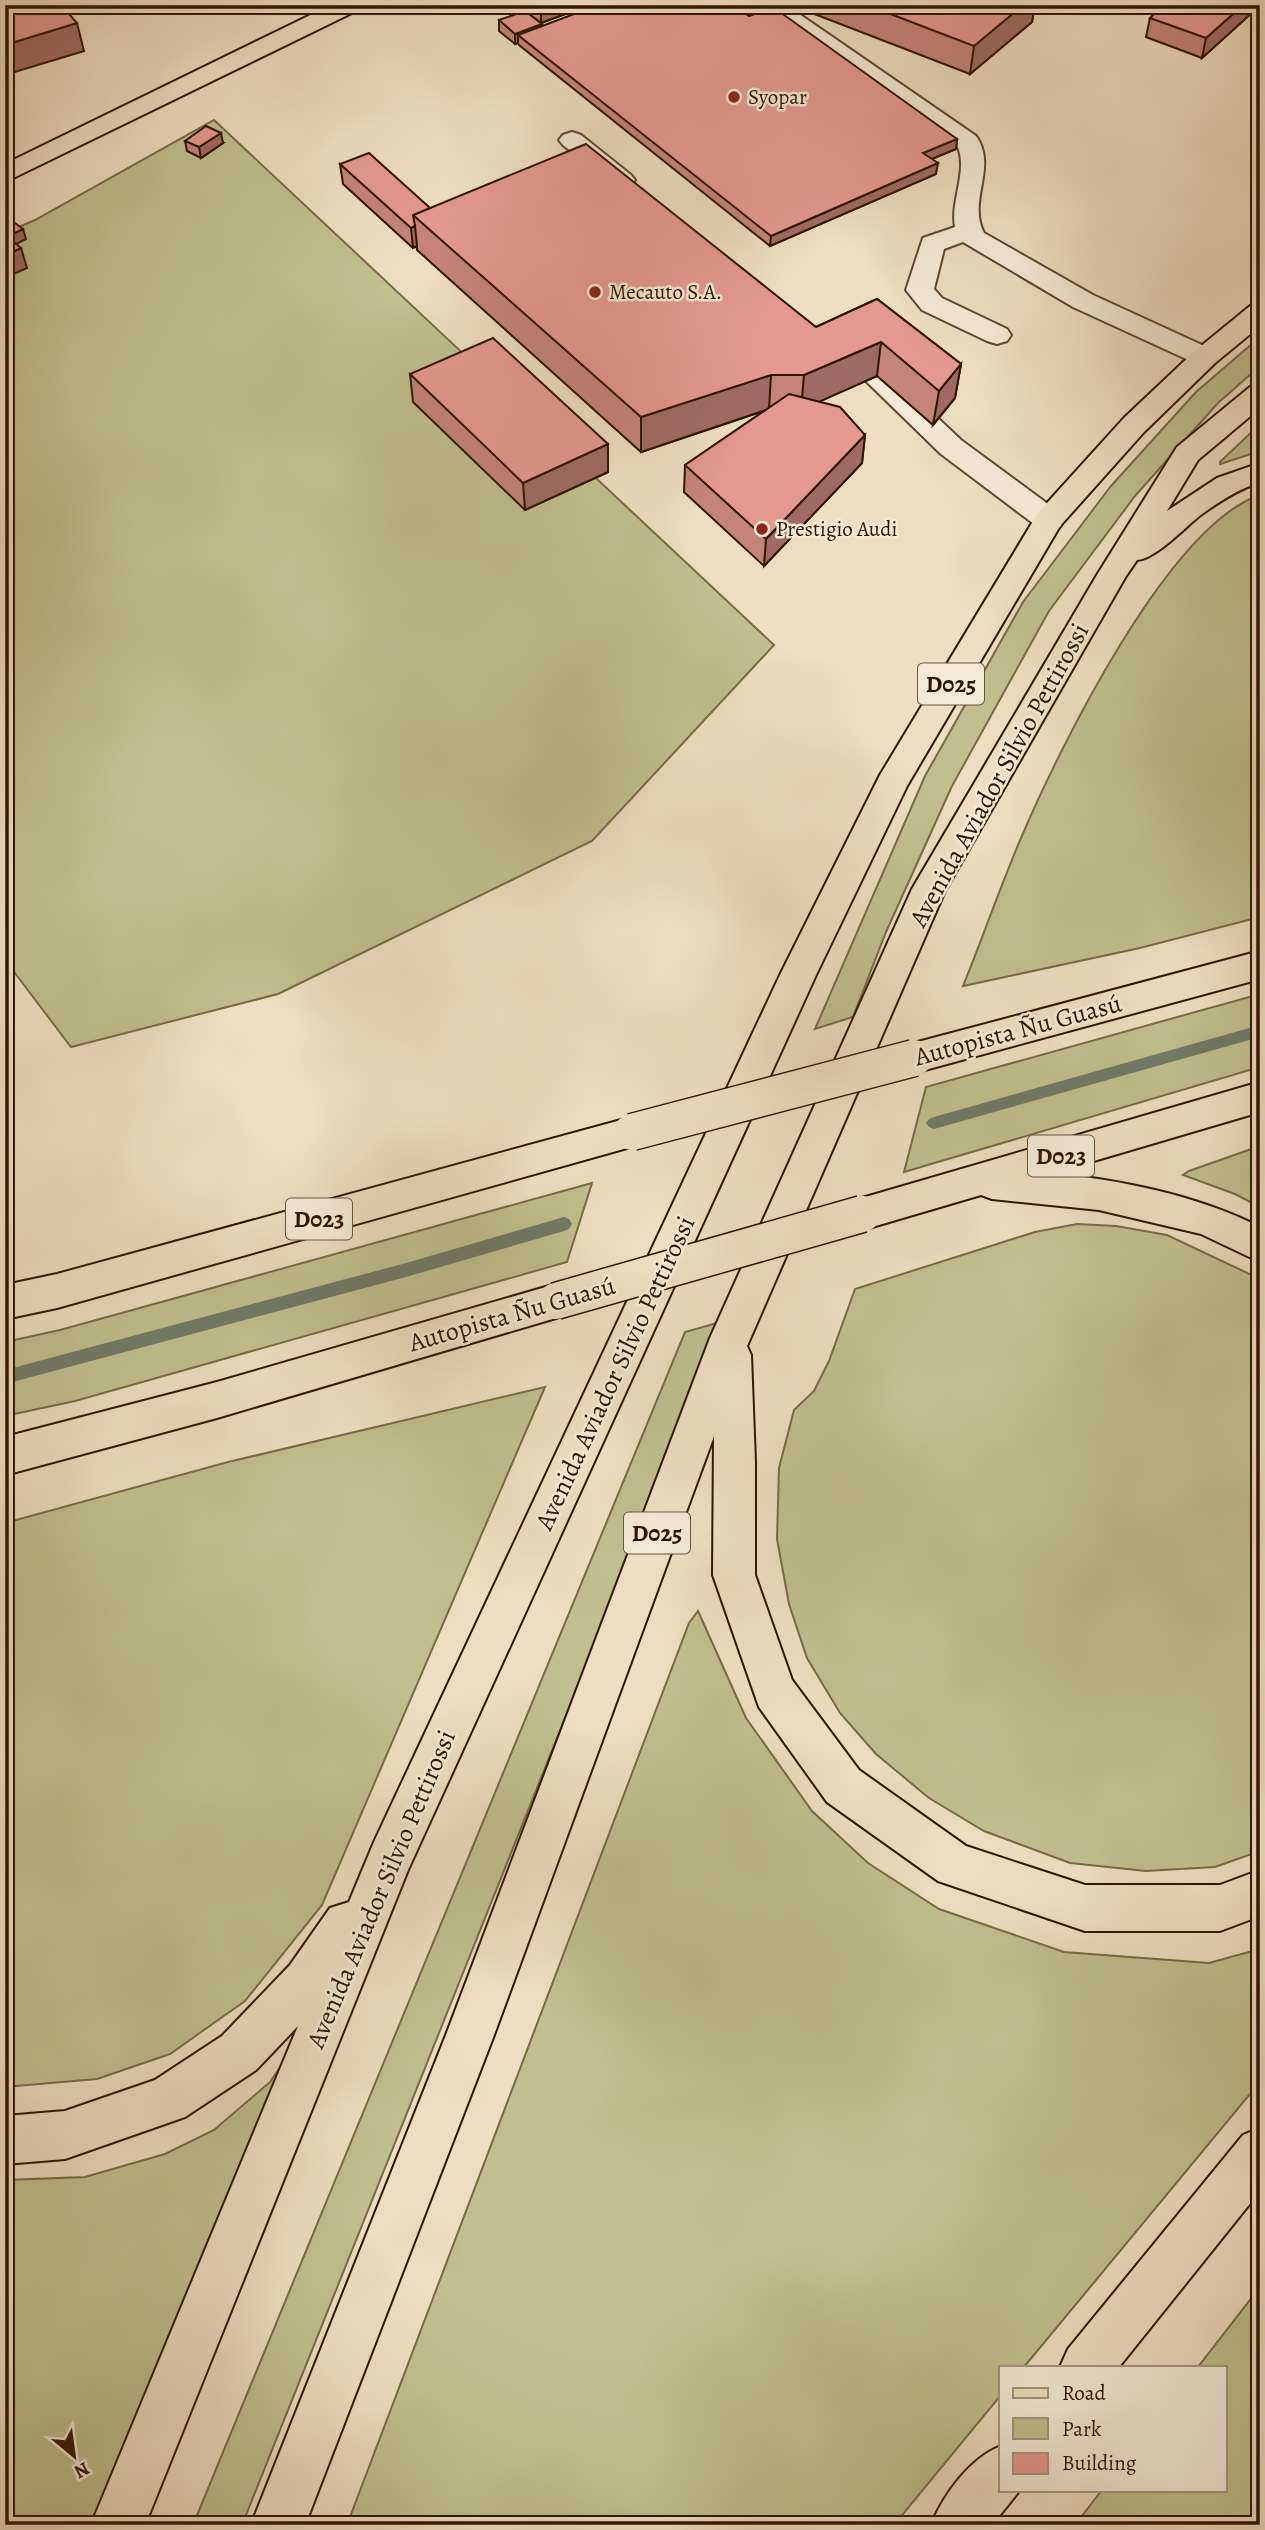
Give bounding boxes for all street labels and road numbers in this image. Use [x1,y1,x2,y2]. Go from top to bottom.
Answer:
street label: Avenida Aviador Silvio Pettirossi [900,617,1097,934]
road number: D025 [918,664,984,704]
street label: Autopista Ñu Guasú [910,985,1126,1075]
road number: D023 [1028,1136,1094,1176]
road number: D023 [286,1198,352,1240]
street label: Avenida Aviador Silvio Pettirossi [526,1210,703,1536]
street label: Autopista Ñu Guasú [404,1268,620,1360]
road number: D025 [624,1512,690,1554]
street label: Avenida Aviador Silvio Pettirossi [298,1725,464,2054]

